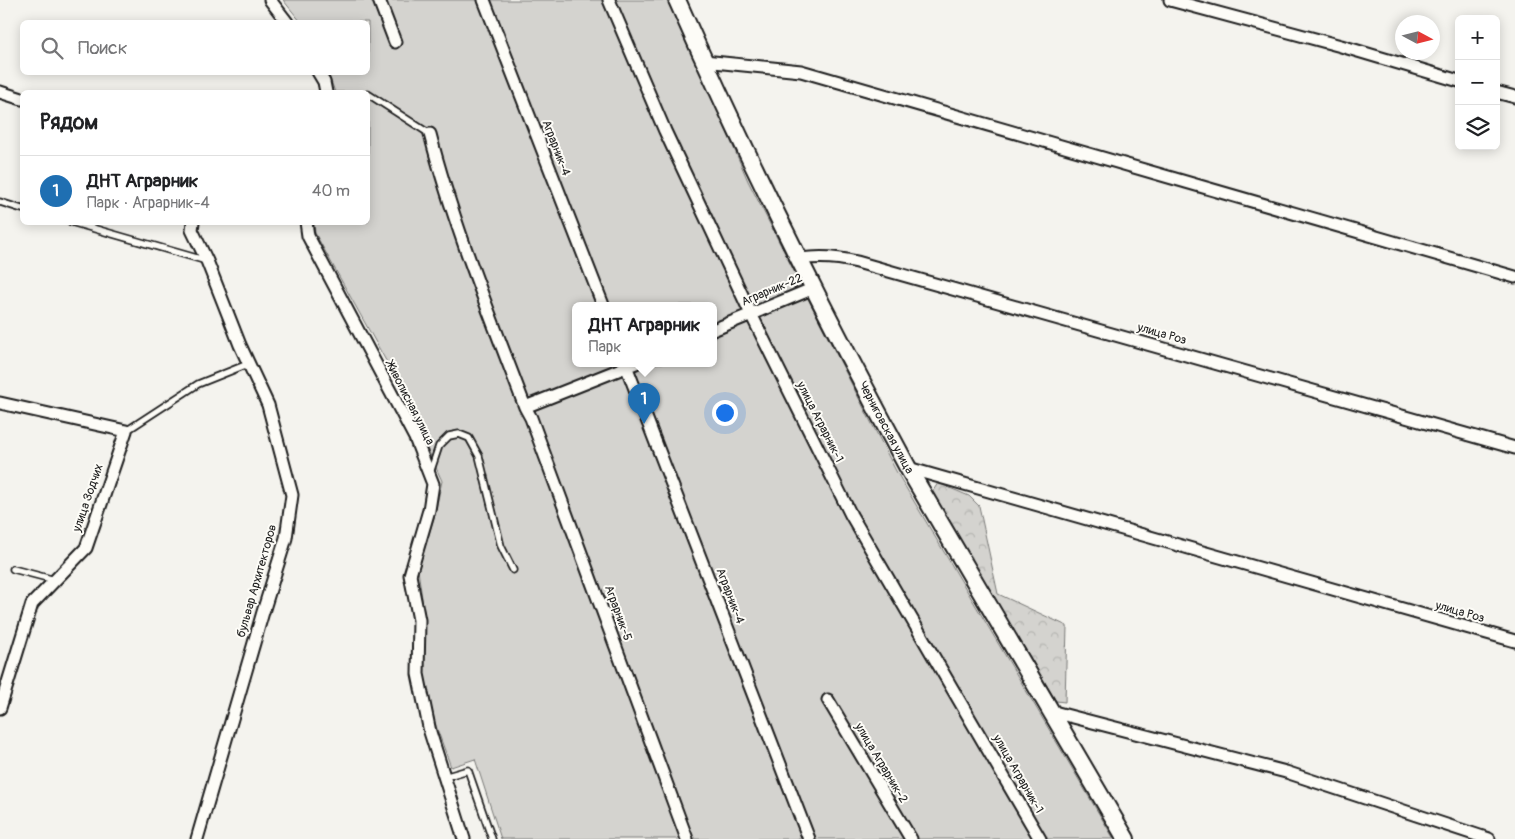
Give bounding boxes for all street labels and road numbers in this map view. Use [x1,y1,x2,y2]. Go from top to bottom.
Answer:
street label: Аграрник-4 [539,118,573,178]
street label: Аграрник-22 [739,270,805,310]
street label: улица Роз [1135,320,1189,348]
street label: Живописная улица [381,357,438,448]
street label: улица Аграрник-1 [793,378,847,465]
street label: Черниговская улица [855,379,917,477]
street label: улица Зодчих [69,462,107,535]
street label: бульвар Архитекторов [234,523,280,639]
street label: Аграрник-4 [713,566,747,626]
street label: Аграрник-5 [601,583,635,643]
street label: улица Роз [1433,598,1487,626]
street label: улица Аграрник-2 [851,719,911,806]
street label: улица Аграрник-1 [989,731,1047,816]

